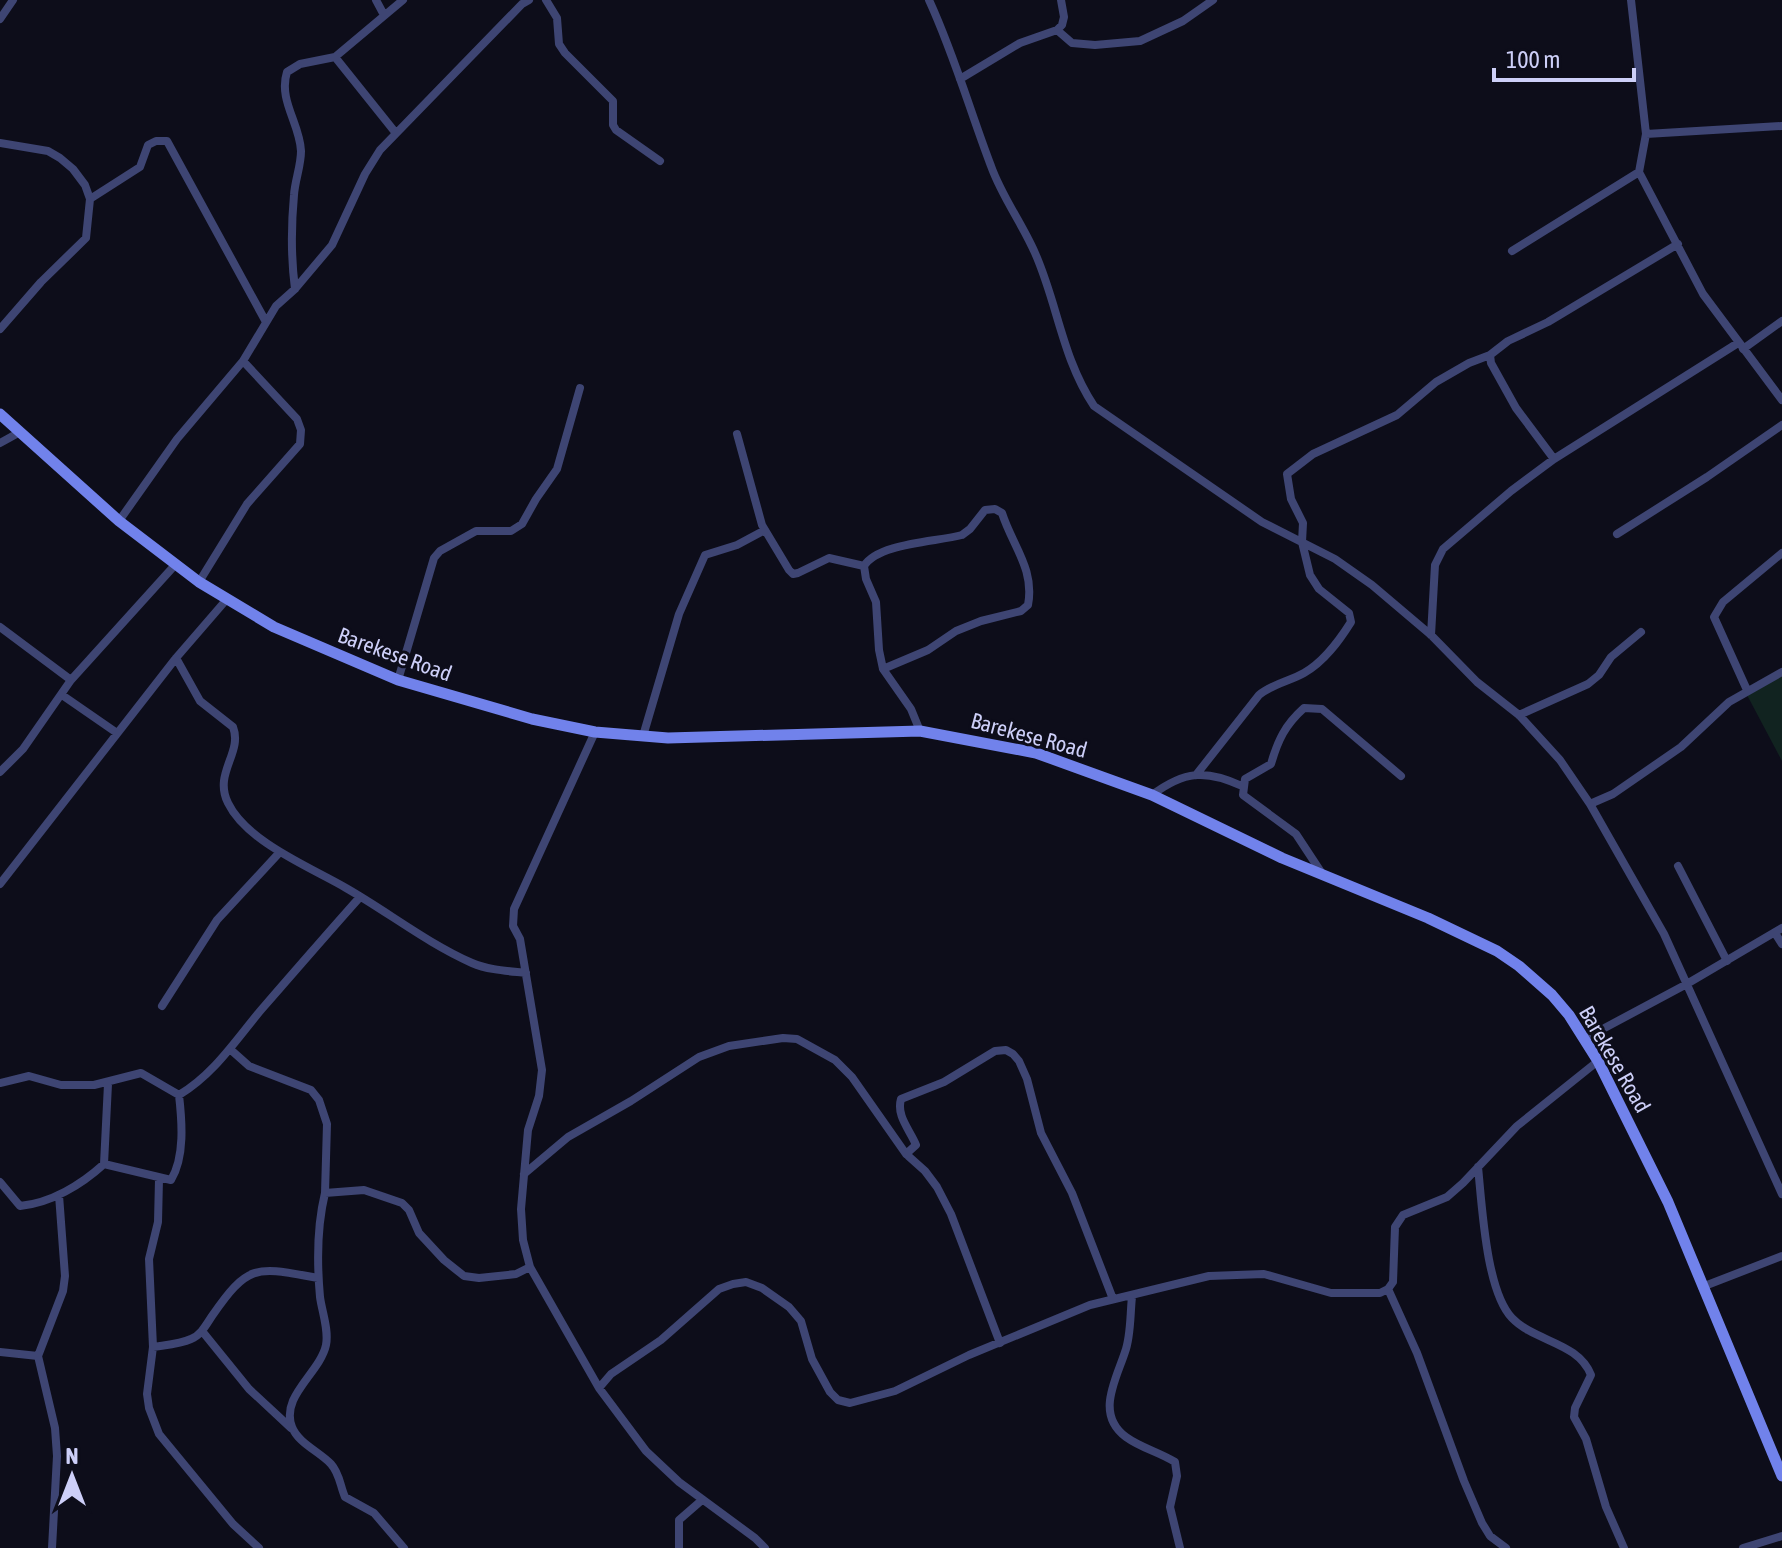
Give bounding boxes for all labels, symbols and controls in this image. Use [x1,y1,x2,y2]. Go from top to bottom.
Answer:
scale bar [1494,32,1634,82]
text: 100 m [1506,46,1560,73]
street label: Barekese Road [335,621,455,687]
street label: Barekese Road [968,707,1090,763]
street label: Barekese Road [1574,1001,1656,1117]
north arrow [32,1436,112,1516]
text: N [66,1443,78,1469]

